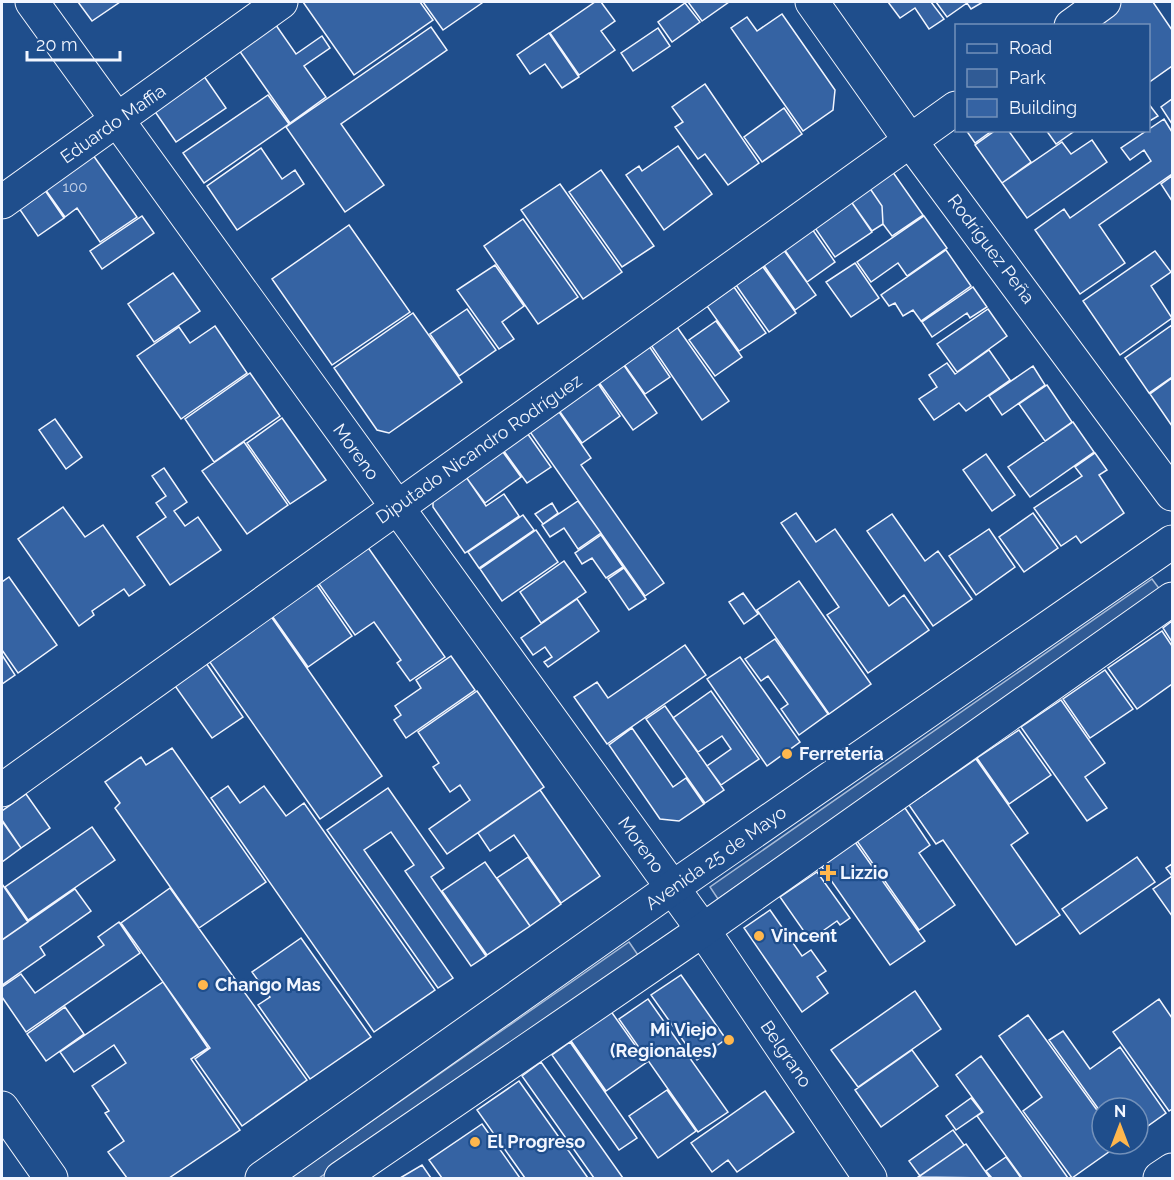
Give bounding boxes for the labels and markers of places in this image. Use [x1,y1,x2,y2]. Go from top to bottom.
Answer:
place label: Ferretería [799,743,884,764]
marker: Ferretería [780,747,794,761]
place label: Lizzio [840,862,888,883]
marker: Lizzio [821,866,835,880]
place label: Vincent [771,925,837,946]
marker: Vincent [752,929,766,943]
place label: Chango Mas [215,974,321,995]
marker: Chango Mas [196,978,210,992]
place label: Mi Viejo (Regionales) [610,1019,717,1061]
marker: Mi Viejo (Regionales) [722,1033,736,1047]
place label: El Progreso [487,1131,585,1152]
marker: El Progreso [468,1135,482,1149]

